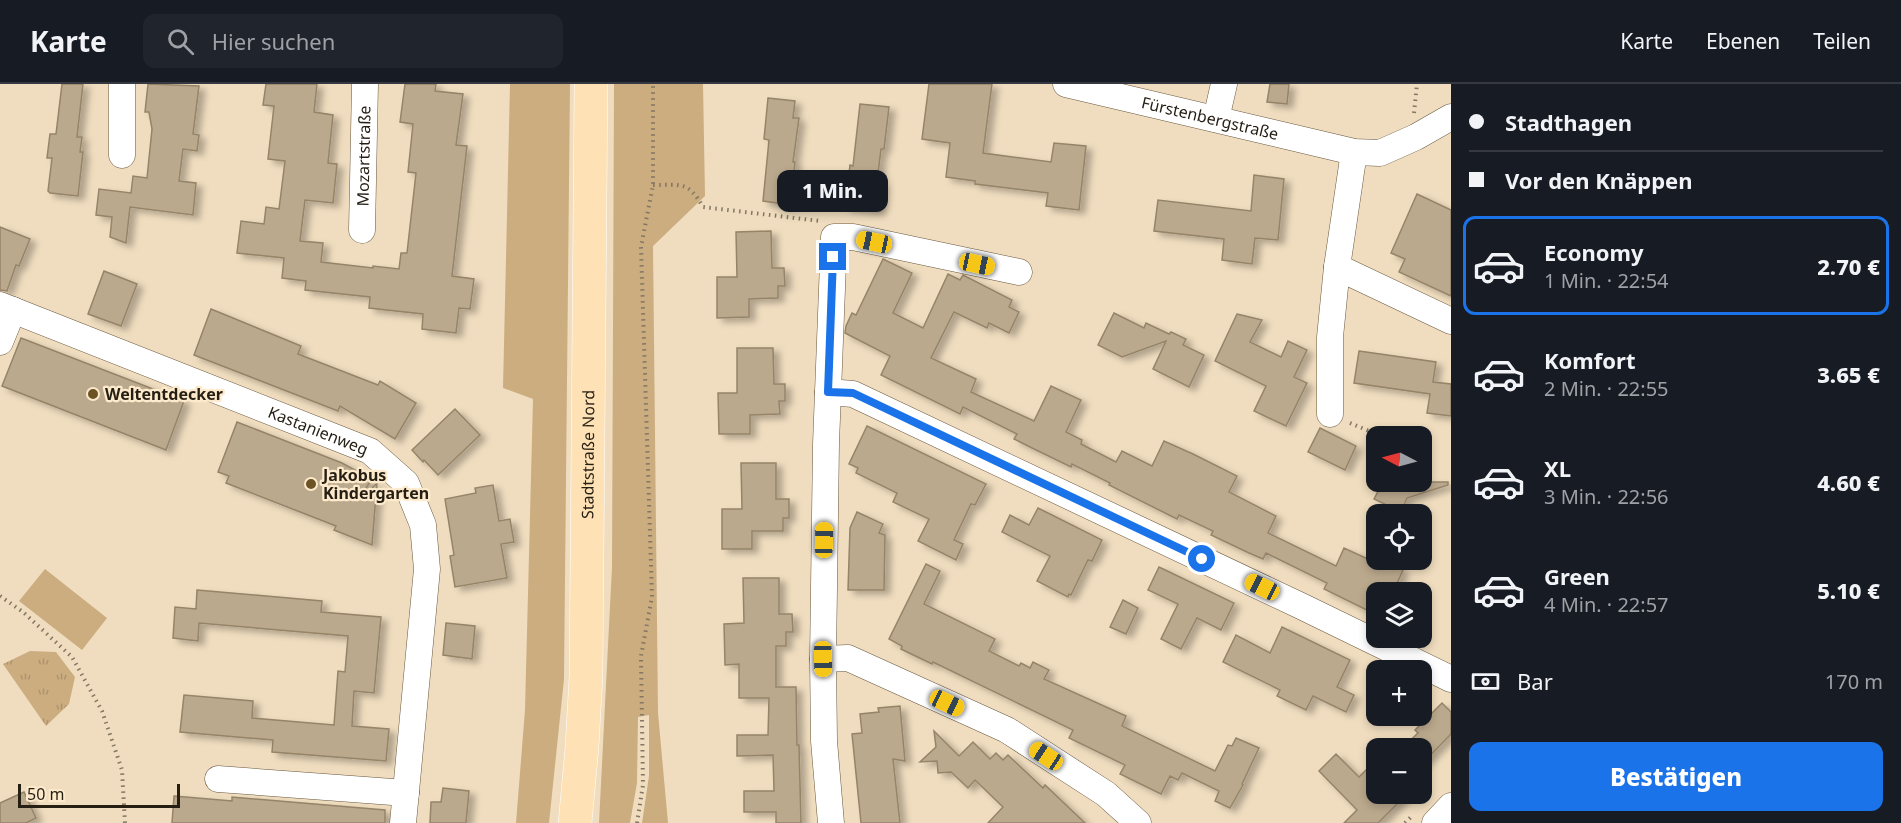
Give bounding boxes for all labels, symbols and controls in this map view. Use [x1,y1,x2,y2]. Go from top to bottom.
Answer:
search box [143,14,563,68]
text: Karte [30,22,107,60]
icon: search [164,25,197,58]
text: Hier suchen [212,26,335,56]
text: Karte [1620,27,1673,55]
text: Ebenen [1706,27,1780,55]
text: Teilen [1813,27,1871,55]
street label: Fürstenbergstraße [1139,91,1281,145]
street label: Mozartstraße [351,105,376,207]
text: Stadthagen [1505,107,1632,137]
text: Vor den Knäppen [1505,165,1693,195]
callout: 1 Min. [778,170,888,212]
text: 1 Min. [802,177,863,204]
car [855,229,893,255]
text: Economy [1544,237,1643,267]
icon: car [1472,239,1526,293]
route end [819,243,846,270]
car [958,251,996,277]
text: 2.70 € [1817,251,1880,281]
text: 1 Min. · 22:54 [1544,267,1669,294]
text: Komfort [1544,345,1635,375]
icon: car [1472,347,1526,401]
text: 3.65 € [1817,359,1880,389]
text: 2 Min. · 22:55 [1544,375,1669,402]
place label: Weltentdecker [105,383,223,405]
marker: Weltentdecker [86,387,100,401]
street label: Stadtstraße Nord [576,390,599,519]
street label: Kastanienweg [265,401,371,460]
north arrow [1366,426,1432,492]
map controls [1366,426,1432,804]
text: XL [1544,453,1571,483]
icon: car [1472,455,1526,509]
place label: Jakobus Kindergarten [321,464,429,504]
text: 4.60 € [1817,467,1880,497]
marker: Jakobus Kindergarten [304,477,318,491]
text: 3 Min. · 22:56 [1544,483,1669,510]
button: locate [1366,504,1432,570]
car [815,522,833,558]
route start [1188,545,1215,572]
text: Green [1544,561,1610,591]
icon: car [1472,563,1526,617]
car [1242,571,1282,603]
text: 5.10 € [1817,575,1880,605]
button: layers [1366,582,1432,648]
text: 4 Min. · 22:57 [1544,591,1669,618]
car [814,641,832,677]
button: + [1366,660,1432,726]
icon: cash [1469,665,1502,698]
text: Bar [1517,666,1553,696]
text: 170 m [1825,668,1883,695]
car [927,687,967,719]
button: − [1366,738,1432,804]
car [1026,739,1066,773]
button: Bestätigen [1469,742,1883,811]
scale bar [18,781,180,808]
text: 50 m [27,783,64,805]

